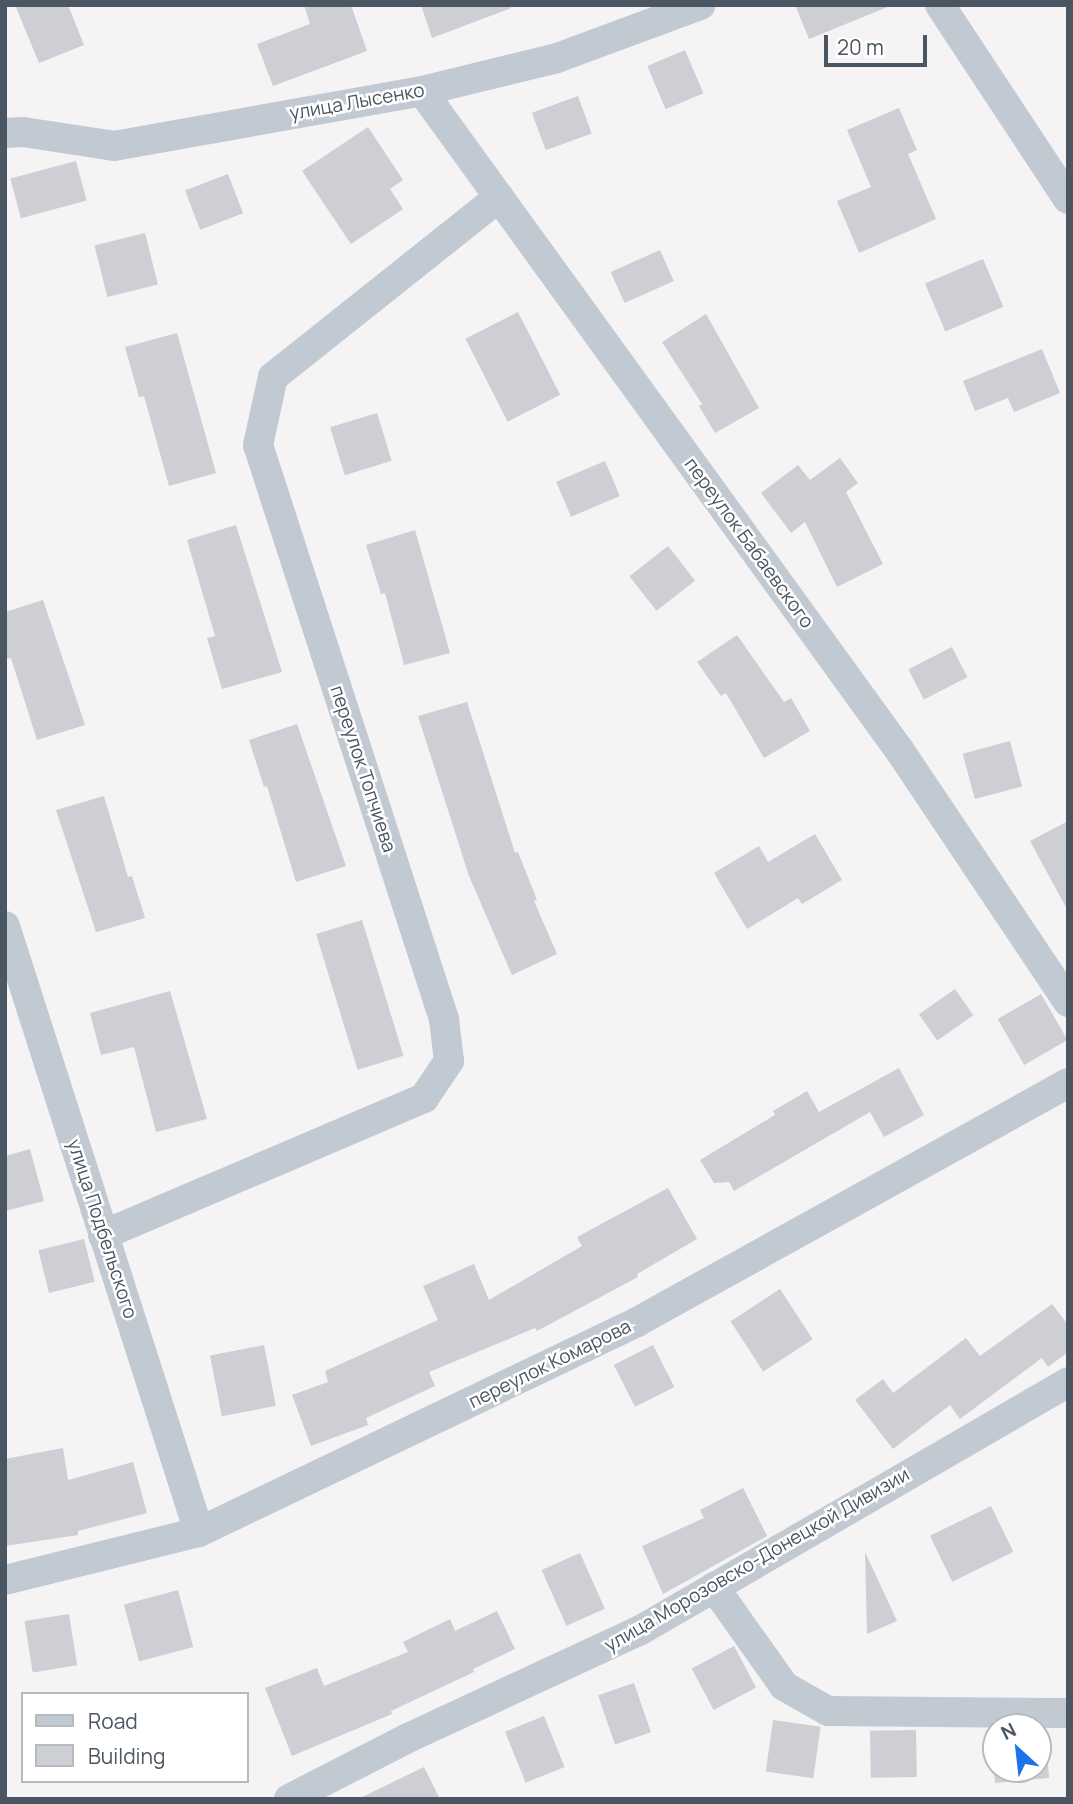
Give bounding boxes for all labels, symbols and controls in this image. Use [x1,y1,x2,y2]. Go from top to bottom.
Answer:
scale bar [828,21,931,65]
text: 20 m [837,33,884,61]
street label: улица Лысенко [288,79,426,125]
street label: переулок Бабаевского [680,453,818,633]
street label: переулок Топчиева [325,683,401,855]
street label: улица Подбельского [62,1136,142,1322]
street label: переулок Комарова [465,1315,635,1413]
street label: улица Морозовско-Донецкой Дивизии [601,1463,913,1657]
legend [21,1692,248,1783]
text: Road [88,1707,138,1735]
north arrow [982,1713,1052,1783]
text: N [996,1716,1020,1746]
text: Building [88,1742,165,1770]

